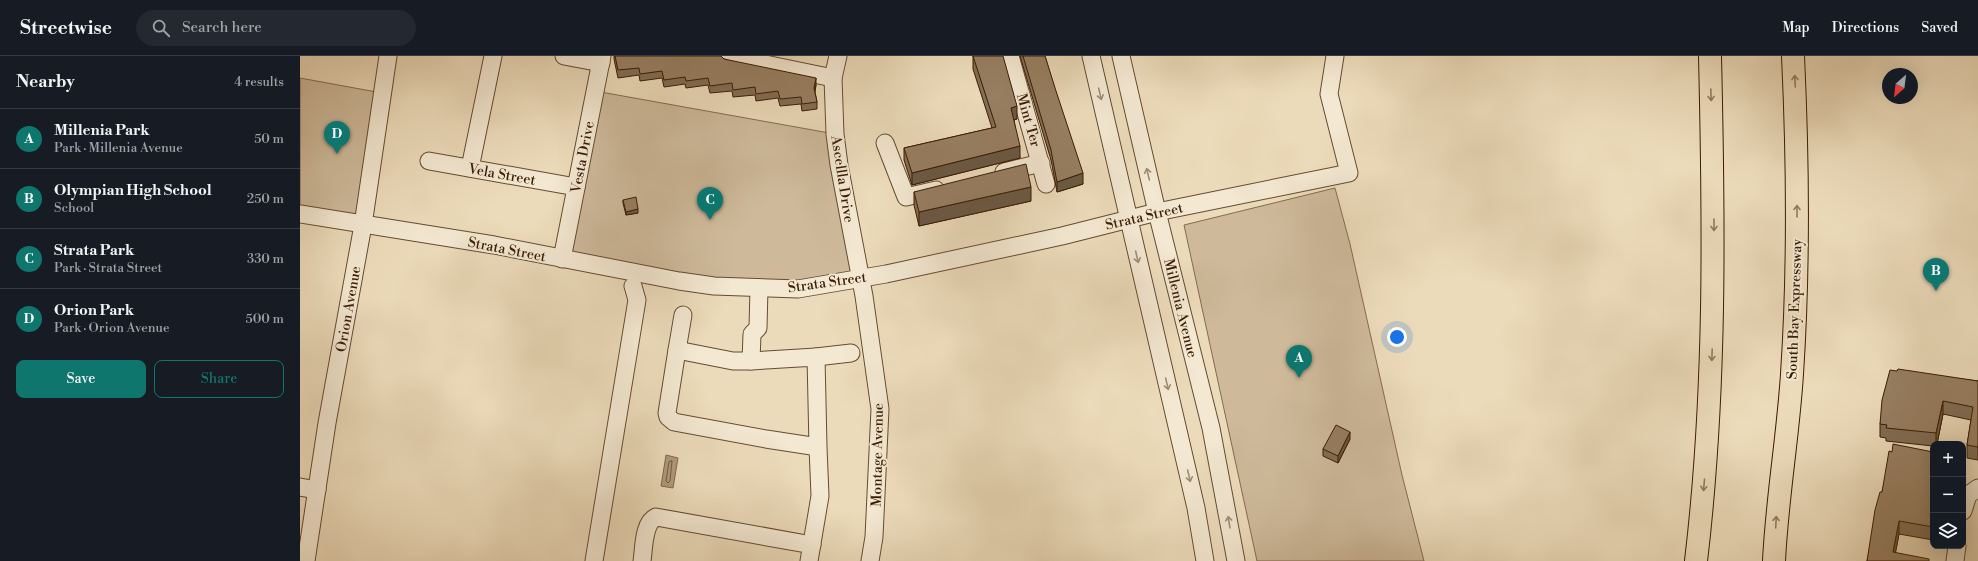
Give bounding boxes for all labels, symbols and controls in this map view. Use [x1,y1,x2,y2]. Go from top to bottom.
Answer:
search box [136,10,416,46]
text: Streetwise [20,16,112,40]
icon: search [150,17,172,39]
text: Search here [182,18,262,37]
text: Map [1782,19,1810,37]
text: Directions [1832,19,1899,37]
text: Saved [1921,19,1958,37]
north arrow [1882,68,1918,104]
text: Nearby [16,71,75,93]
text: 4 results [234,74,284,90]
one-way arrow [1791,75,1798,88]
one-way arrow [1096,87,1104,100]
one-way arrow [1708,88,1715,101]
street label: Mint Ter [1012,91,1044,149]
street label: Vesta Drive [567,120,599,196]
text: Millenia Park [54,121,150,140]
pin: D [324,121,350,154]
text: A [24,131,34,147]
text: 50 m [254,131,284,147]
street label: Ascellla Drive [826,133,858,224]
text: Park · Millenia Avenue [54,140,183,156]
street label: Vela Street [466,160,537,190]
one-way arrow [1144,168,1151,181]
text: Olympian High School [54,181,212,200]
pin: C [697,187,723,220]
text: B [24,191,34,207]
text: 250 m [247,191,284,207]
street label: Strata Street [1104,199,1185,235]
text: School [54,200,94,216]
one-way arrow [1793,205,1801,218]
one-way arrow [1710,218,1718,231]
street label: Strata Street [466,234,547,266]
street label: South Bay Expressway [1784,238,1806,380]
text: Strata Park [54,241,134,260]
one-way arrow [1134,250,1142,263]
text: C [24,251,34,267]
text: 330 m [247,251,284,267]
street label: Millenia Avenue [1159,257,1201,360]
pin: B [1923,258,1949,291]
text: Park · Strata Street [54,260,162,276]
street label: Orion Avenue [333,265,365,354]
street label: Strata Street [787,269,868,297]
text: Orion Park [54,301,134,320]
text: D [24,311,34,327]
text: 500 m [246,311,284,327]
text: Park · Orion Avenue [54,320,169,336]
your location [1387,327,1407,347]
pin: A [1286,345,1312,378]
one-way arrow [1708,348,1716,361]
button: Save [16,360,146,398]
button: Share [154,360,284,398]
one-way arrow [1164,377,1172,390]
street label: Montage Avenue [868,403,888,507]
map controls [1930,441,1966,549]
button: + [1930,441,1966,477]
one-way arrow [1186,470,1193,483]
button: − [1930,477,1966,513]
one-way arrow [1701,478,1708,491]
button: layers [1930,513,1966,549]
one-way arrow [1225,516,1233,529]
one-way arrow [1772,516,1779,529]

